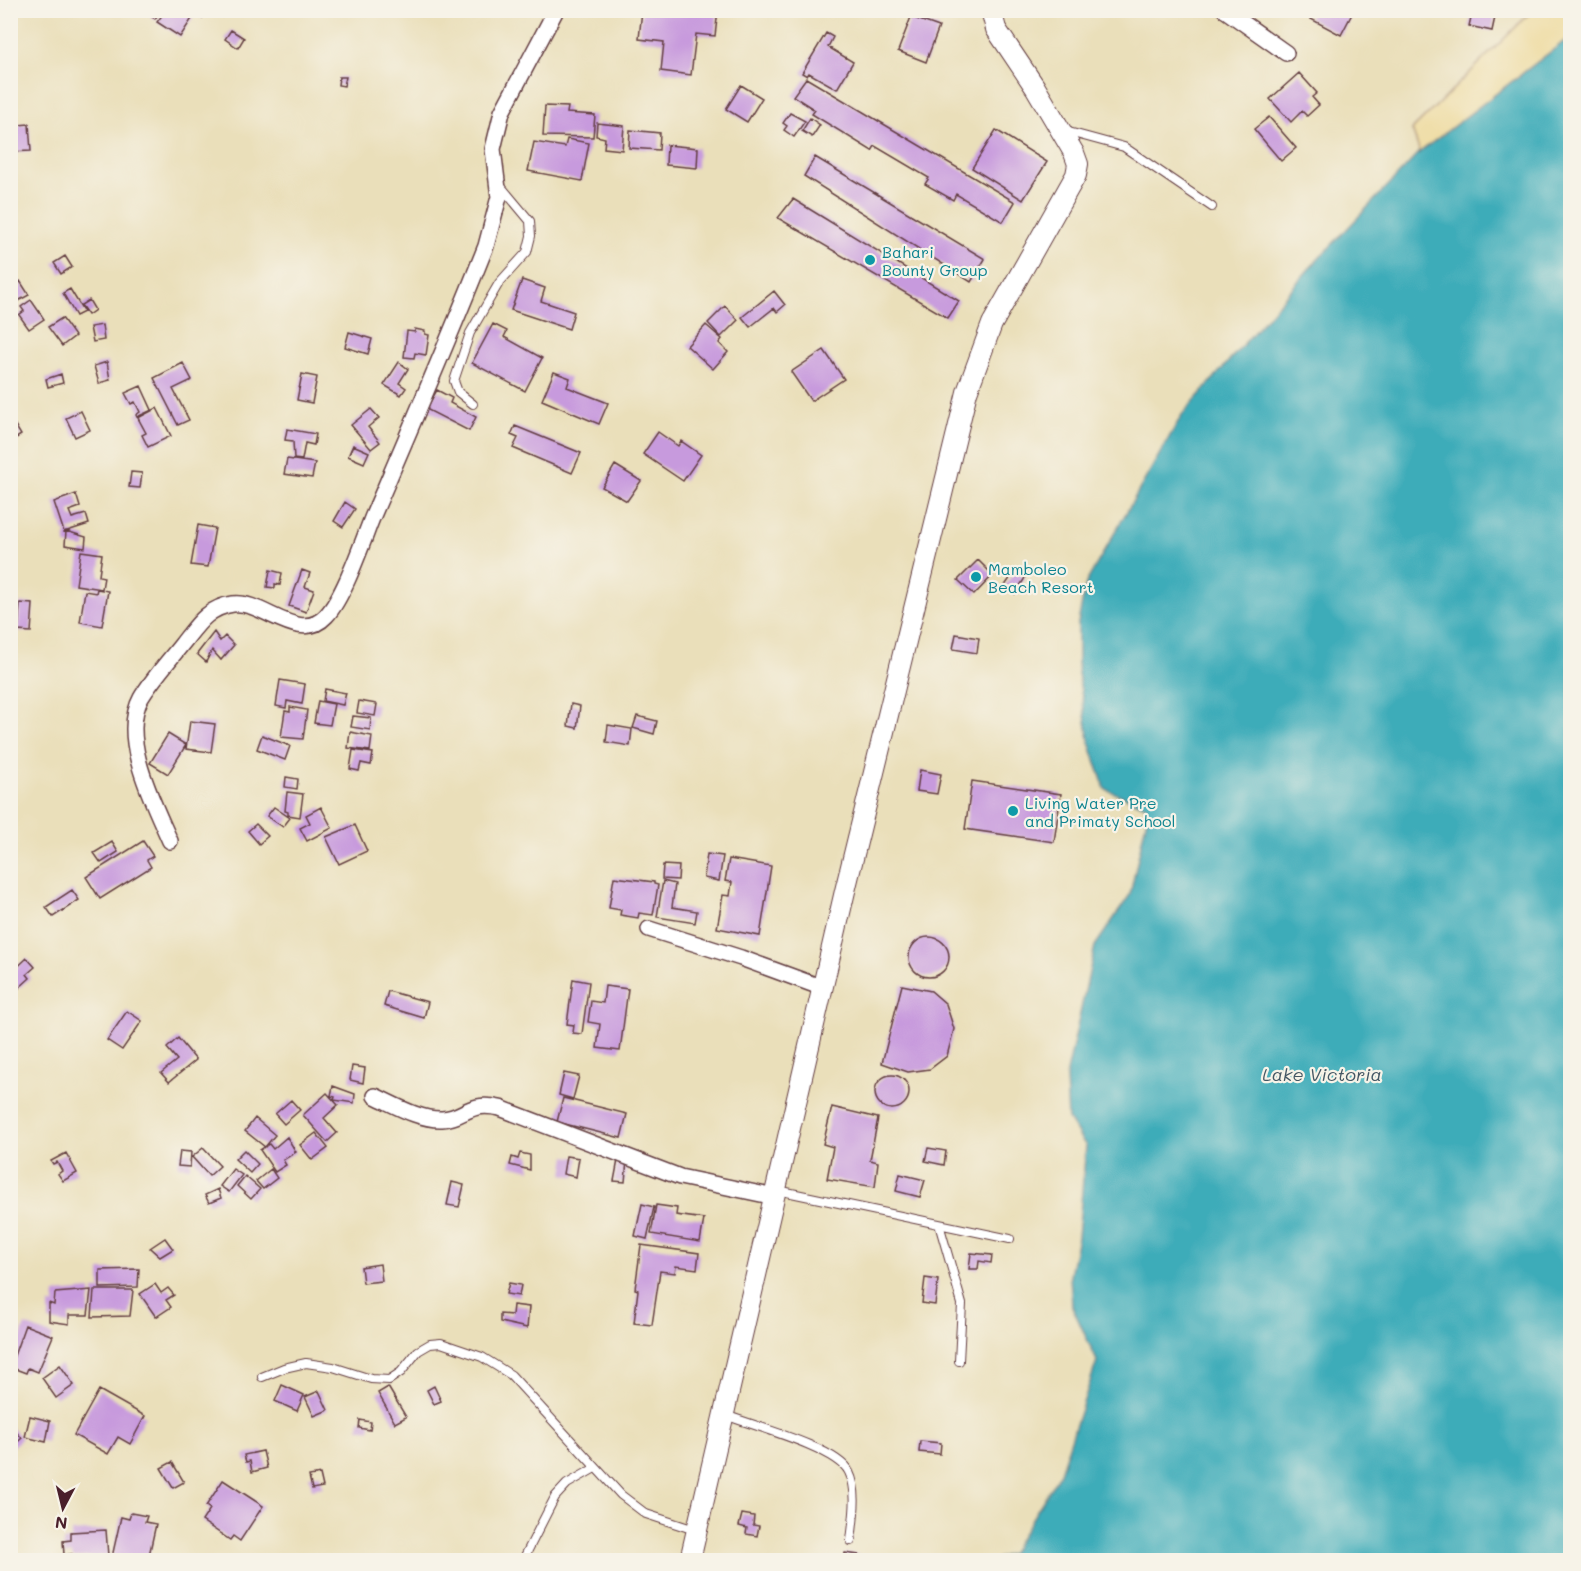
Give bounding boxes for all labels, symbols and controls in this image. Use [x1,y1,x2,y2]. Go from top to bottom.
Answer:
place label: Bahari Bounty Group [882,241,988,280]
marker: Bahari Bounty Group [863,253,877,267]
place label: Mamboleo Beach Resort [988,558,1094,597]
marker: Mamboleo Beach Resort [969,570,983,584]
place label: Living Water Pre and Primaty School [1025,792,1175,831]
marker: Living Water Pre and Primaty School [1006,804,1020,818]
water label: Lake Victoria [1262,1062,1382,1086]
north arrow [33,1478,93,1538]
text: N [54,1512,68,1535]

